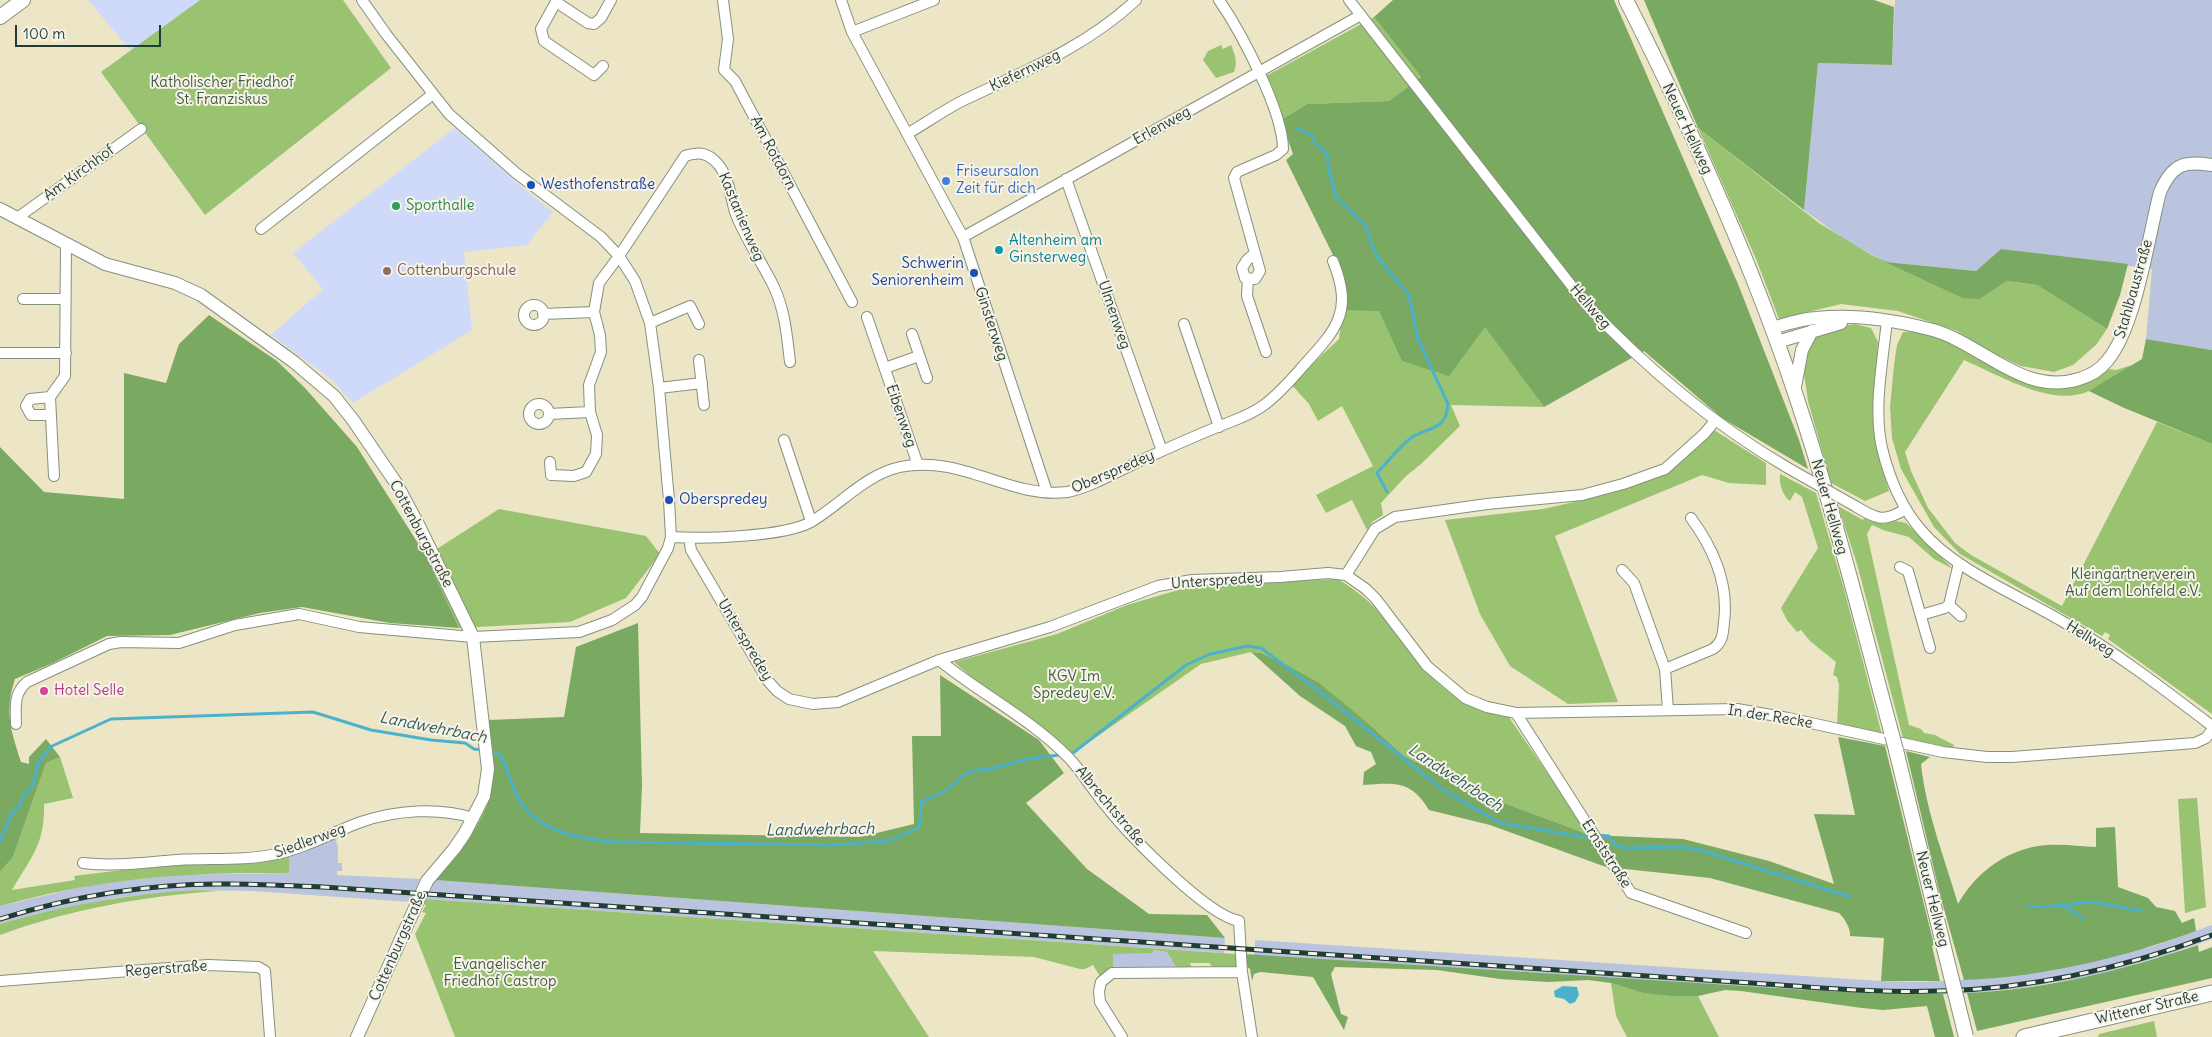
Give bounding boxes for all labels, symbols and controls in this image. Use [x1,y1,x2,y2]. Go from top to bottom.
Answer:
scale bar [18,15,164,47]
text: 100 m [23,24,65,43]
street label: Kiefernweg [987,46,1063,96]
park label: Katholischer Friedhof St. Franziskus [150,74,294,109]
street label: Neuer Hellweg [1658,81,1716,177]
street label: Erlenweg [1130,103,1194,149]
street label: Am Rotdorn [746,113,800,193]
street label: Am Kirchhof [40,141,118,205]
place label: Friseursalon Zeit für dich [956,163,1039,198]
street label: Kastanienweg [714,170,768,264]
marker: Friseursalon Zeit für dich [940,175,952,187]
place label: Westhofenstraße [541,176,655,194]
marker: Westhofenstraße [525,179,537,191]
place label: Sporthalle [406,197,475,215]
marker: Sporthalle [390,200,402,212]
place label: Altenheim am Ginsterweg [1009,232,1102,267]
street label: Stahlbaustraße [2111,238,2157,340]
marker: Altenheim am Ginsterweg [993,244,1005,256]
place label: Schwerin Seniorenheim [871,255,964,290]
place label: Cottenburgschule [397,262,516,280]
marker: Cottenburgschule [381,265,393,277]
marker: Schwerin Seniorenheim [968,267,980,279]
street label: Ulmenweg [1094,278,1134,352]
street label: Hellweg [1566,281,1614,333]
street label: Ginsterweg [971,285,1011,363]
street label: Eibenweg [882,382,920,450]
street label: Oberspredey [1069,446,1157,498]
street label: Neuer Hellweg [1807,457,1851,557]
street label: Cottenburgstraße [385,477,457,591]
place label: Oberspredey [679,491,768,509]
marker: Oberspredey [663,494,675,506]
park label: Kleingärtnerverein Auf dem Lohfeld e.V. [2065,566,2201,601]
street label: Unterspredey [1170,569,1264,593]
street label: Unterspredey [714,596,776,684]
street label: Hellweg [2062,617,2118,661]
park label: KGV Im Spredey e.V. [1033,668,1115,703]
place label: Hotel Selle [54,682,124,700]
marker: Hotel Selle [38,685,50,697]
street label: In der Recke [1726,701,1814,733]
water label: Landwehrbach [378,708,488,748]
water label: Landwehrbach [1404,740,1506,816]
street label: Albrechtstraße [1071,762,1149,850]
street label: Ernststraße [1577,816,1635,892]
water label: Landwehrbach [766,819,874,841]
street label: Siedlerweg [272,820,348,862]
street label: Neuer Hellweg [1911,849,1953,949]
street label: Cottenburgstraße [366,888,430,1004]
park label: Evangelischer Friedhof Castrop [444,956,556,991]
street label: Regerstraße [124,957,208,981]
street label: Wittener Straße [2094,987,2200,1029]

